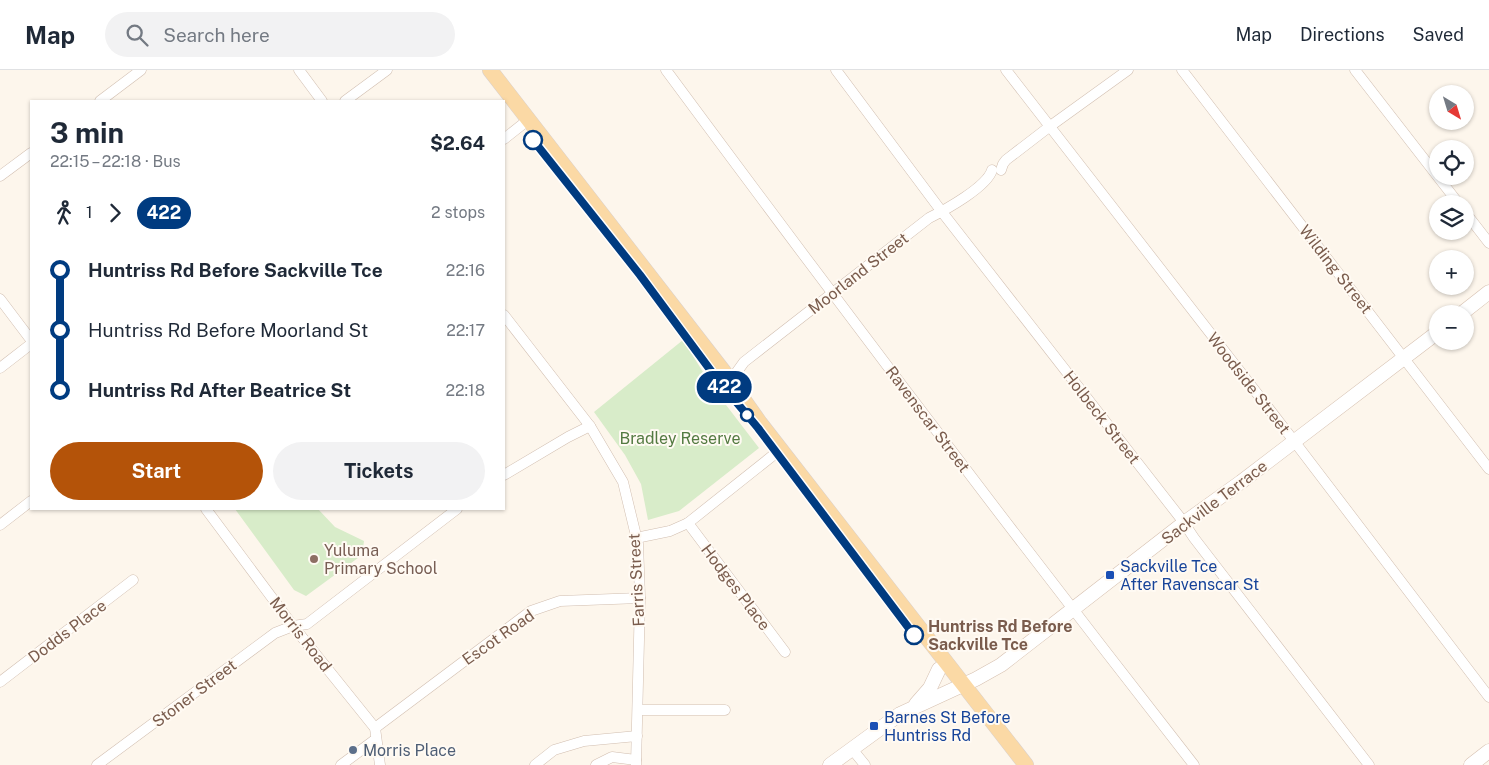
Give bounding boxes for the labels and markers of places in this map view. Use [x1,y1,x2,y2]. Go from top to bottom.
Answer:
unlabelled marker [523,130,543,150]
unlabelled marker [740,408,754,422]
place label: Yuluma Primary School [324,541,438,578]
marker: Yuluma Primary School [308,553,320,565]
place label: Sackville Tce After Ravenscar St [1120,557,1259,594]
marker: Sackville Tce After Ravenscar St [1104,569,1116,581]
place label: Huntriss Rd Before Sackville Tce [928,617,1072,654]
marker: Huntriss Rd Before Sackville Tce [904,625,924,645]
place label: Barnes St Before Huntriss Rd [884,708,1011,745]
marker: Barnes St Before Huntriss Rd [868,720,880,732]
place label: Morris Place [363,741,456,760]
marker: Morris Place [347,744,359,756]

